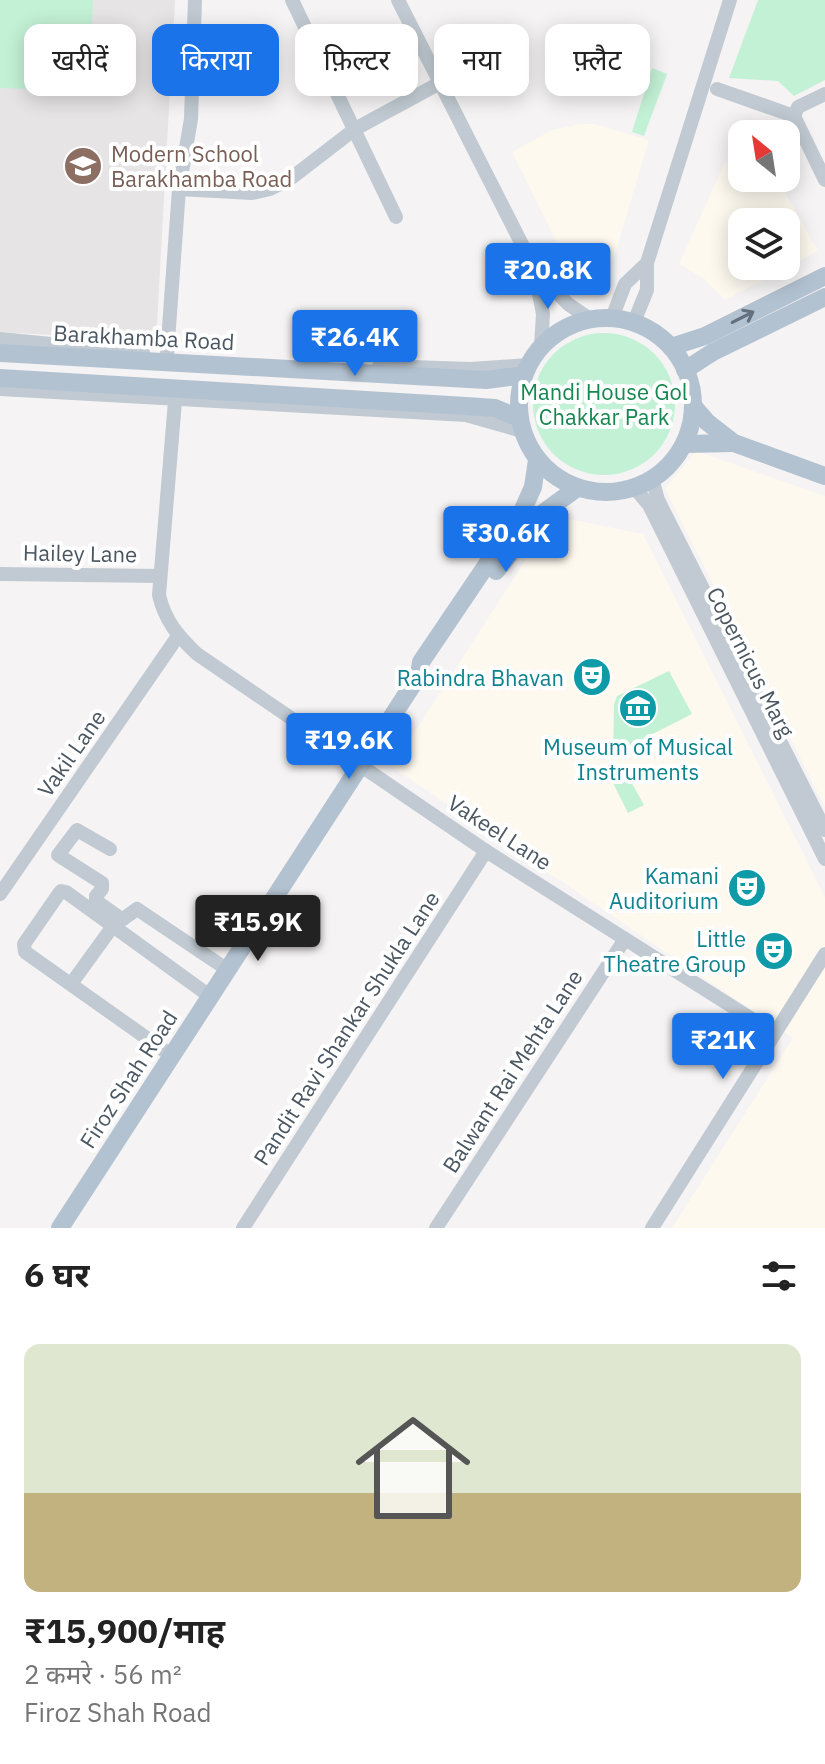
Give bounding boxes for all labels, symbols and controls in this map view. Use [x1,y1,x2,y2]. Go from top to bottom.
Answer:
chip: खरीदें [24,24,136,96]
chip: किराया [152,24,279,96]
chip: फ़िल्टर [295,24,418,96]
chip: नया [434,24,529,96]
chip: फ़्लैट [545,24,650,96]
north arrow [728,120,800,192]
map controls [728,120,800,280]
place label: Modern School Barakhamba Road [111,139,292,193]
school or university icon: Modern School Barakhamba Road [62,145,104,187]
button: layers [728,208,800,280]
pin: ₹20.8K [483,243,613,311]
text: ₹20.8K [503,252,593,286]
one-way arrow [731,309,755,325]
pin: ₹26.4K [290,310,420,378]
street label: Barakhamba Road [53,318,235,356]
text: ₹26.4K [310,319,400,353]
park label: Mandi House Gol Chakkar Park [520,377,688,431]
pin: ₹30.6K [441,506,571,574]
text: ₹30.6K [461,515,551,549]
street label: Hailey Lane [23,538,137,568]
street label: Copernicus Marg [701,582,802,743]
theatre icon: Rabindra Bhavan [571,656,613,698]
place label: Rabindra Bhavan [397,663,564,692]
museum icon: Museum of Musical Instruments [617,687,659,729]
street label: Vakil Lane [30,704,112,802]
pin: ₹19.6K [284,713,414,781]
text: ₹19.6K [304,722,394,756]
place label: Museum of Musical Instruments [543,732,733,786]
street label: Vakeel Lane [442,788,558,876]
place label: Kamani Auditorium [609,861,719,915]
theatre icon: Kamani Auditorium [726,867,768,909]
street label: Pandit Ravi Shankar Shukla Lane [246,885,446,1171]
pin: ₹15.9K [193,895,323,963]
text: ₹15.9K [213,904,303,938]
place label: Little Theatre Group [603,924,746,978]
theatre icon: Little Theatre Group [753,930,795,972]
street label: Balwant Rai Mehta Lane [435,964,589,1178]
street label: Firoz Shah Road [73,1005,183,1153]
pin: ₹21K [676,1013,770,1081]
text: ₹21K [690,1022,756,1056]
text: 6 घर [24,1252,89,1296]
icon: filters [757,1254,801,1298]
icon: home [341,1396,485,1540]
text: ₹15,900/माह [24,1608,225,1652]
text: 2 कमरे · 56 m² [24,1657,182,1691]
text: Firoz Shah Road [24,1695,212,1729]

